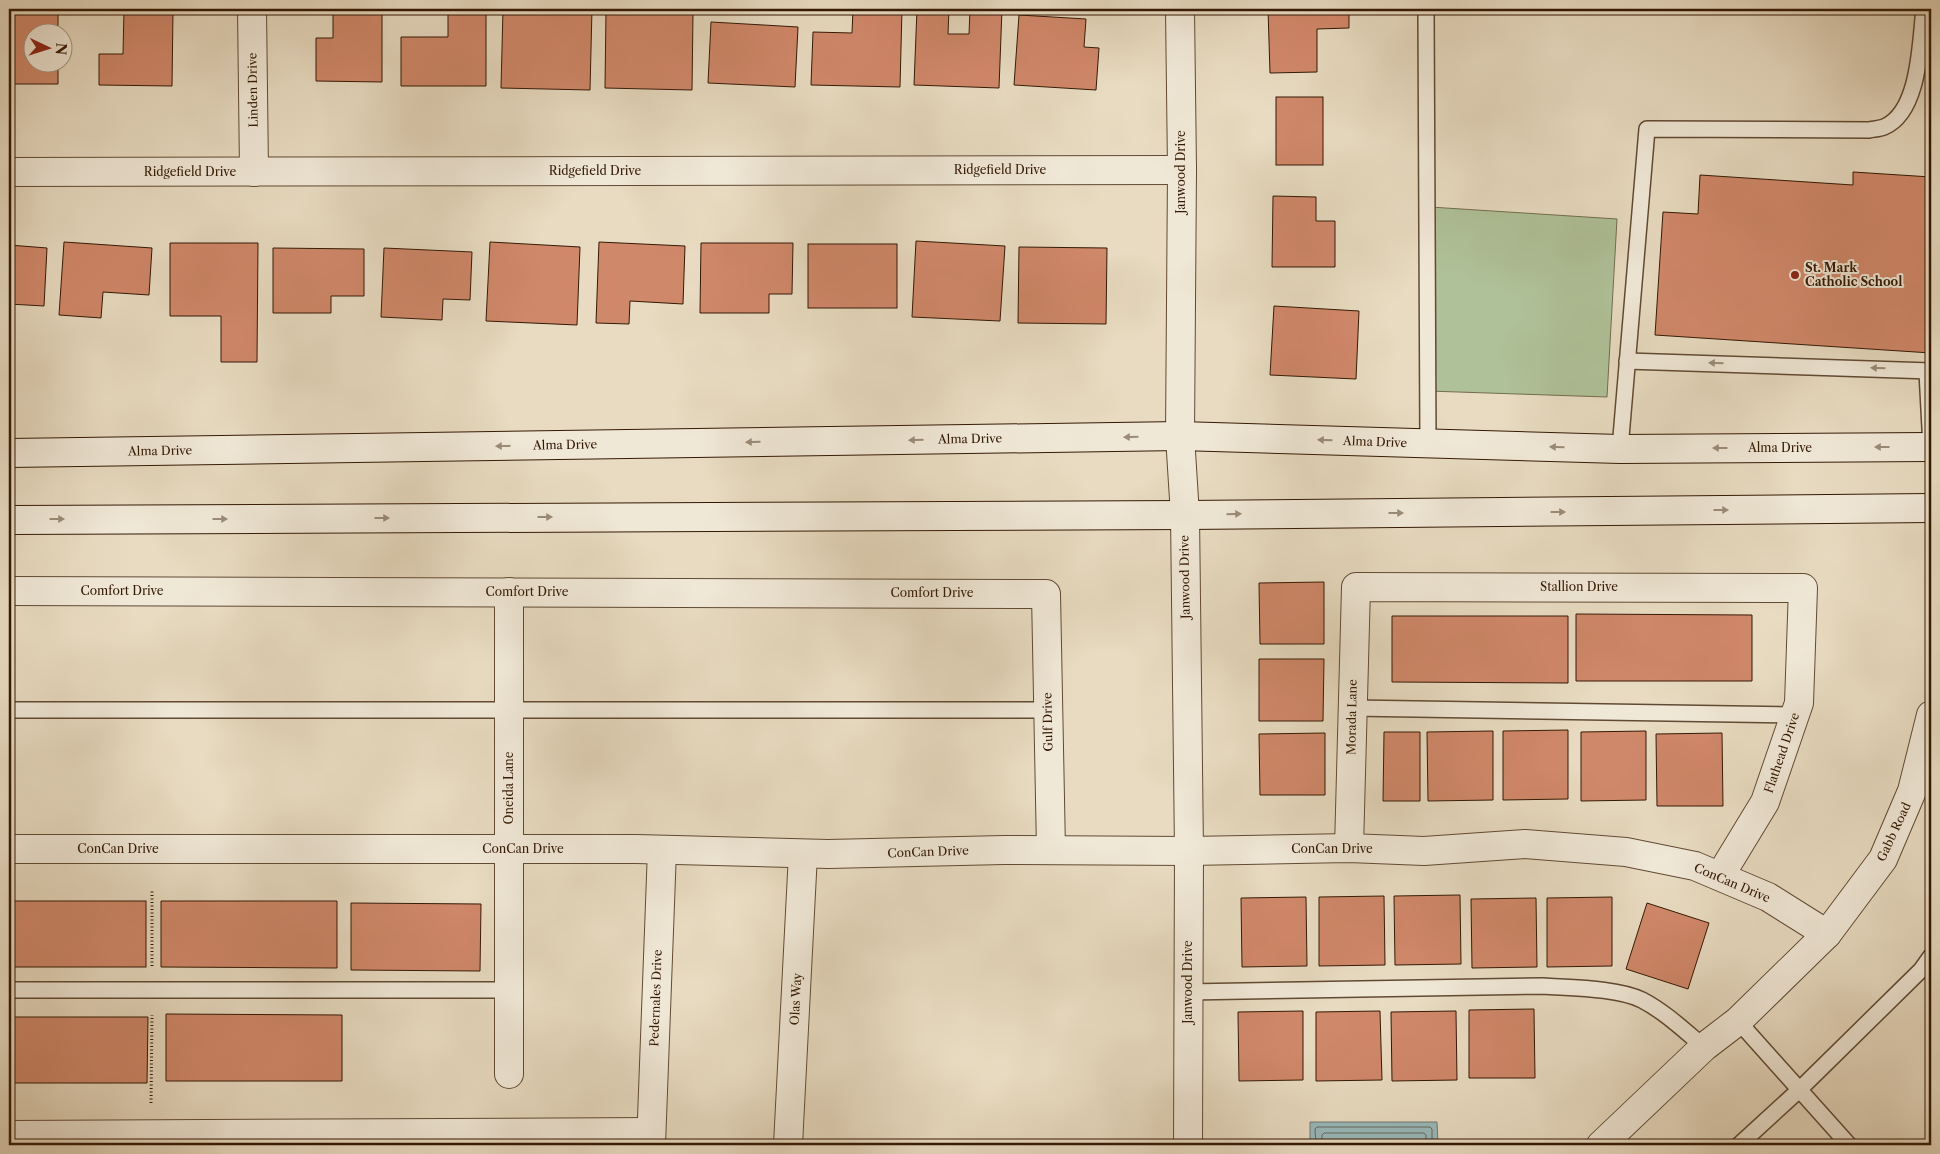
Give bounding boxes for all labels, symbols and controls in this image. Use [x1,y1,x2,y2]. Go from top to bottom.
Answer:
north arrow [22,22,72,72]
text: N [52,42,70,56]
street label: Linden Drive [244,52,261,128]
street label: Janwood Drive [1173,130,1188,216]
street label: Ridgefield Drive [954,162,1046,177]
street label: Ridgefield Drive [549,163,641,178]
street label: Ridgefield Drive [144,164,236,179]
place label: St. Mark Catholic School [1805,260,1902,289]
marker: St. Mark Catholic School [1789,269,1801,281]
one-way arrow [1707,359,1723,367]
one-way arrow [1870,364,1886,372]
street label: Alma Drive [937,430,1002,447]
one-way arrow [1123,433,1139,441]
street label: Alma Drive [1342,433,1408,450]
street label: Alma Drive [532,436,597,453]
one-way arrow [908,436,924,444]
one-way arrow [1317,436,1333,444]
one-way arrow [745,438,761,446]
street label: Alma Drive [1747,440,1812,455]
street label: Alma Drive [127,442,192,459]
one-way arrow [495,442,511,450]
one-way arrow [1549,443,1565,451]
one-way arrow [1874,443,1890,451]
one-way arrow [1711,444,1727,452]
one-way arrow [1713,506,1729,514]
one-way arrow [1551,508,1567,516]
one-way arrow [1388,509,1404,517]
one-way arrow [1226,510,1242,518]
one-way arrow [537,513,553,521]
one-way arrow [375,514,391,522]
one-way arrow [50,515,66,523]
one-way arrow [212,515,228,523]
street label: Janwood Drive [1176,535,1193,621]
street label: Stallion Drive [1540,579,1618,594]
street label: Comfort Drive [81,583,164,598]
street label: Comfort Drive [486,584,569,599]
street label: Comfort Drive [891,585,974,600]
street label: Morada Lane [1343,679,1360,755]
street label: Gulf Drive [1039,692,1056,752]
street label: Flathead Drive [1761,710,1802,795]
street label: Oneida Lane [501,751,516,824]
street label: Gabb Road [1873,799,1914,864]
street label: ConCan Drive [77,841,159,856]
street label: ConCan Drive [482,841,564,856]
street label: ConCan Drive [1291,841,1373,856]
street label: ConCan Drive [887,843,969,860]
street label: ConCan Drive [1692,860,1773,905]
street label: Janwood Drive [1180,940,1195,1026]
street label: Pedernales Drive [646,949,665,1047]
street label: Olas Way [787,972,804,1026]

